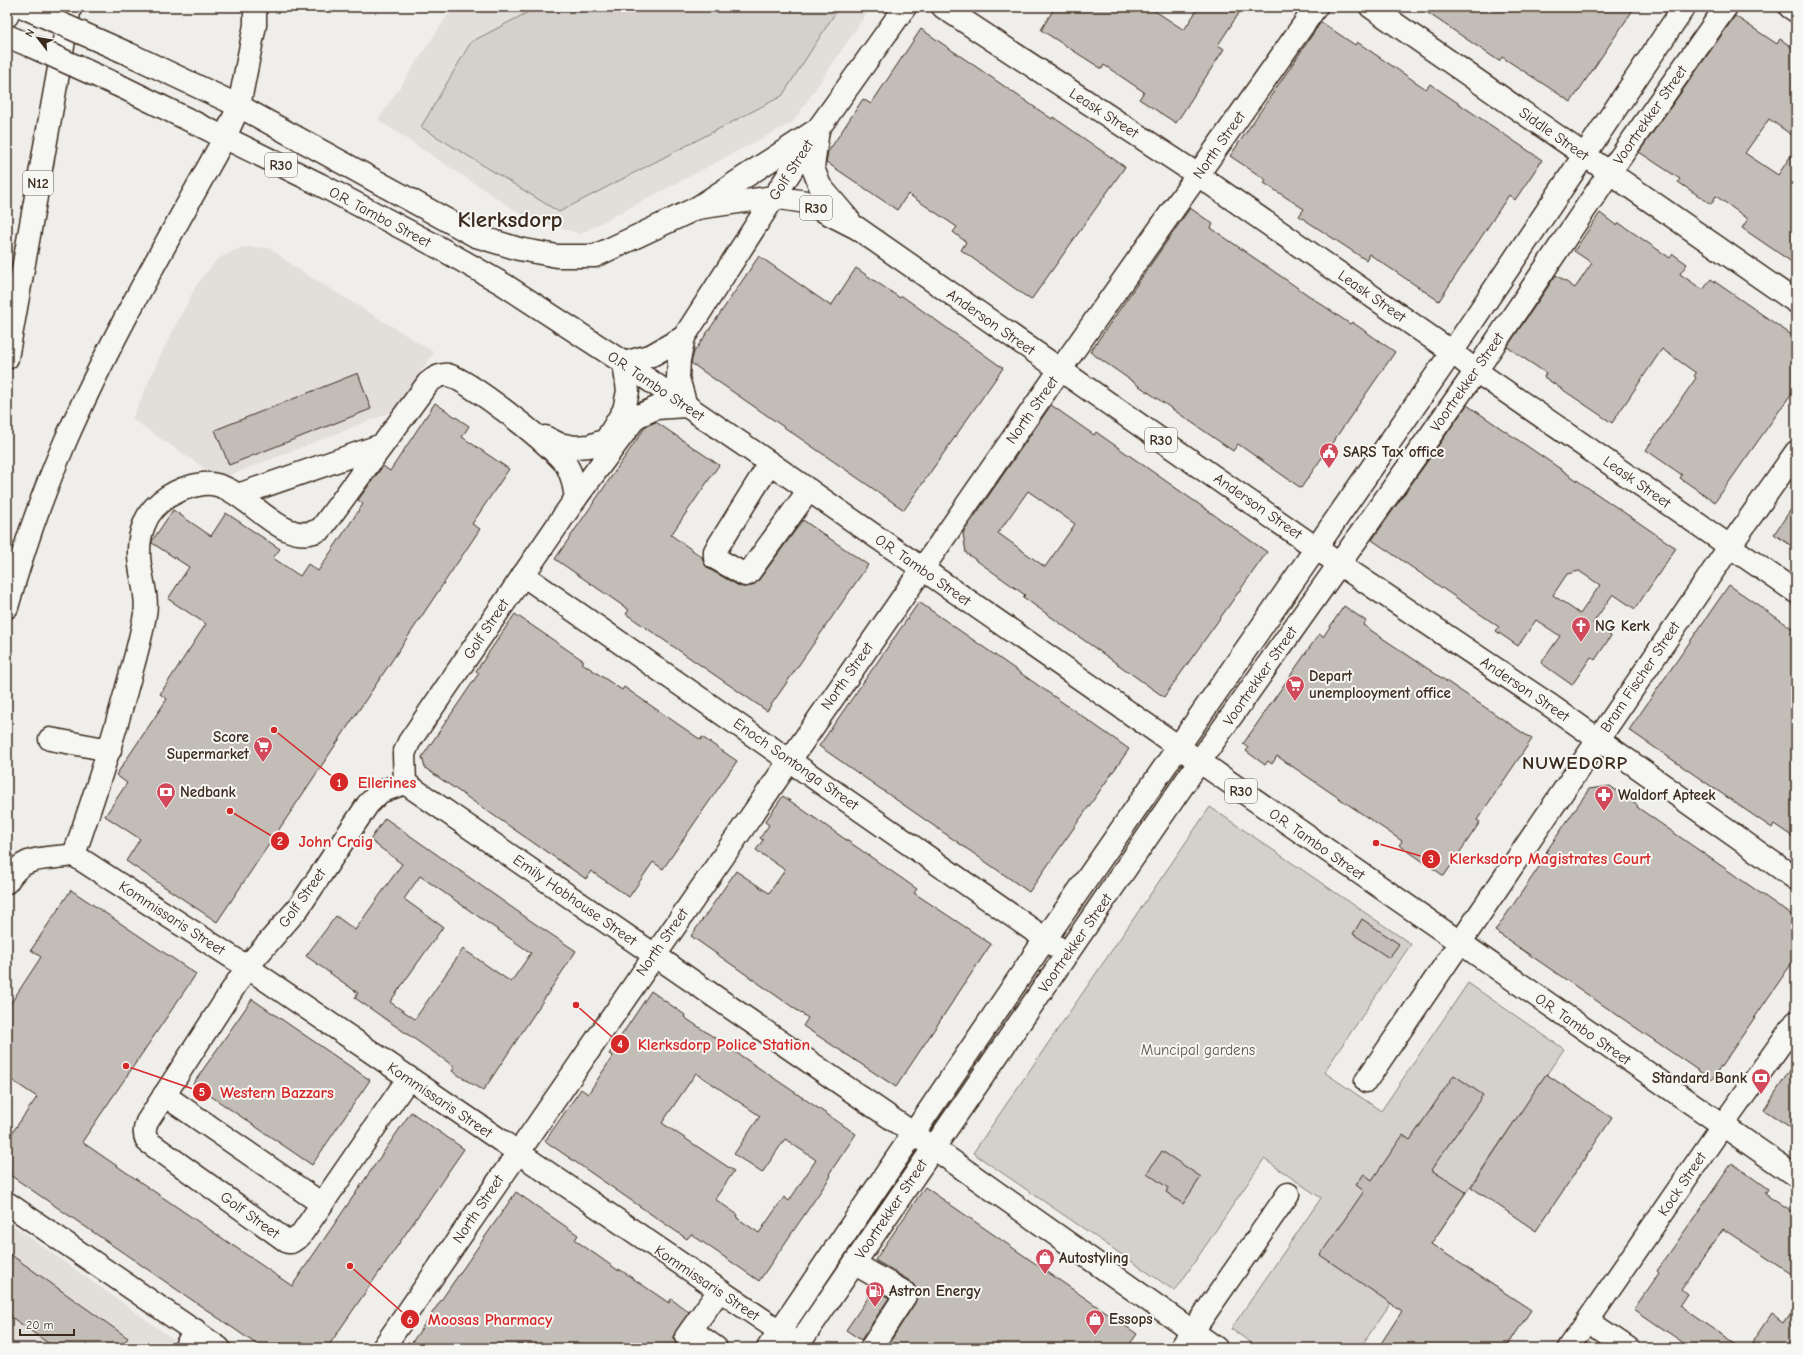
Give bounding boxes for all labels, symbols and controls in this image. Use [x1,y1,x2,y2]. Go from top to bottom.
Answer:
north arrow [18,18,58,58]
text: N [22,27,37,40]
street label: Voortrekker Street [1609,61,1691,168]
street label: Leask Street [1066,84,1142,142]
street label: Siddle Street [1516,103,1593,165]
street label: North Street [1189,107,1249,182]
street label: Golf Street [765,136,818,204]
road number: R30 [265,153,297,177]
road number: N12 [23,171,53,195]
street label: O.R. Tambo Street [326,183,435,252]
road number: R30 [800,196,832,220]
district label: Klerksdorp [457,206,563,233]
street label: Leask Street [1335,266,1410,326]
street label: Anderson Street [943,285,1039,359]
street label: Voortrekker Street [1426,328,1508,435]
street label: O.R. Tambo Street [604,347,708,425]
street label: North Street [1002,372,1062,447]
road number: R30 [1145,428,1177,452]
public building icon: SARS Tax office [1318,441,1340,469]
place label: SARS Tax office [1343,443,1444,461]
street label: Leask Street [1600,452,1675,512]
street label: Anderson Street [1210,469,1306,543]
street label: O.R. Tambo Street [872,530,975,610]
street label: Golf Street [459,595,513,663]
church icon: NG Kerk [1570,615,1592,643]
place label: NG Kerk [1595,617,1651,635]
street label: Bram Fischer Street [1596,618,1684,736]
street label: Voortrekker Street [1219,622,1301,729]
street label: North Street [817,638,877,713]
street label: Anderson Street [1477,653,1573,726]
place label: Depart unemplooyment office [1309,667,1451,702]
supermarket icon: Depart unemplooyment office [1284,674,1306,702]
street label: Enoch Sontonga Street [730,714,863,814]
place label: Score Supermarket [167,728,250,763]
supermarket icon: Score Supermarket [252,735,274,763]
district label: NUWEDORP [1522,752,1628,774]
callout: Ellerines [329,768,424,796]
text: Ellerines [358,774,416,792]
text: 1 [337,776,342,790]
road number: R30 [1225,779,1257,803]
bank icon: Nedbank [155,781,177,809]
place label: Nedbank [180,783,237,801]
pharmacy icon: Waldorf Apteek [1593,784,1615,812]
place label: Waldorf Apteek [1618,786,1716,804]
street label: O.R. Tambo Street [1266,804,1369,884]
callout: John Craig [270,827,381,855]
text: John Craig [298,833,374,851]
text: 2 [277,834,283,848]
callout: Klerksdorp Magistrates Court [1421,845,1659,873]
text: Klerksdorp Magistrates Court [1449,850,1652,868]
street label: Emily Hobhouse Street [510,851,641,950]
text: 3 [1428,852,1434,866]
street label: Golf Street [275,864,330,931]
street label: Kommissaris Street [116,877,229,959]
street label: Voortrekker Street [1034,889,1116,996]
street label: North Street [632,904,692,979]
street label: O.R. Tambo Street [1532,989,1635,1069]
callout: Klerksdorp Police Station [610,1030,819,1058]
text: Klerksdorp Police Station [638,1036,810,1054]
text: 4 [617,1037,623,1051]
park label: Muncipal gardens [1141,1041,1255,1059]
street label: Kommissaris Street [384,1058,497,1142]
bank icon: Standard Bank [1750,1067,1772,1095]
place label: Standard Bank [1652,1069,1748,1087]
callout: Western Bazzars [192,1078,342,1106]
text: Western Bazzars [220,1084,334,1102]
text: 5 [199,1085,205,1099]
street label: Kock Street [1654,1148,1710,1219]
street label: Voortrekker Street [851,1155,931,1262]
street label: North Street [449,1171,508,1247]
street label: Golf Street [217,1188,284,1243]
street label: Kommissaris Street [651,1241,764,1325]
shop icon: Autostyling [1034,1247,1056,1275]
place label: Autostyling [1059,1249,1129,1267]
fuel station icon: Astron Energy [864,1280,886,1308]
place label: Astron Energy [889,1282,981,1300]
callout: Moosas Pharmacy [400,1305,560,1333]
shop icon: Essops [1084,1308,1106,1336]
place label: Essops [1109,1310,1153,1328]
scale bar [20,1311,74,1337]
text: Moosas Pharmacy [428,1311,553,1329]
text: 6 [407,1313,413,1327]
text: 20 m [26,1318,54,1332]

